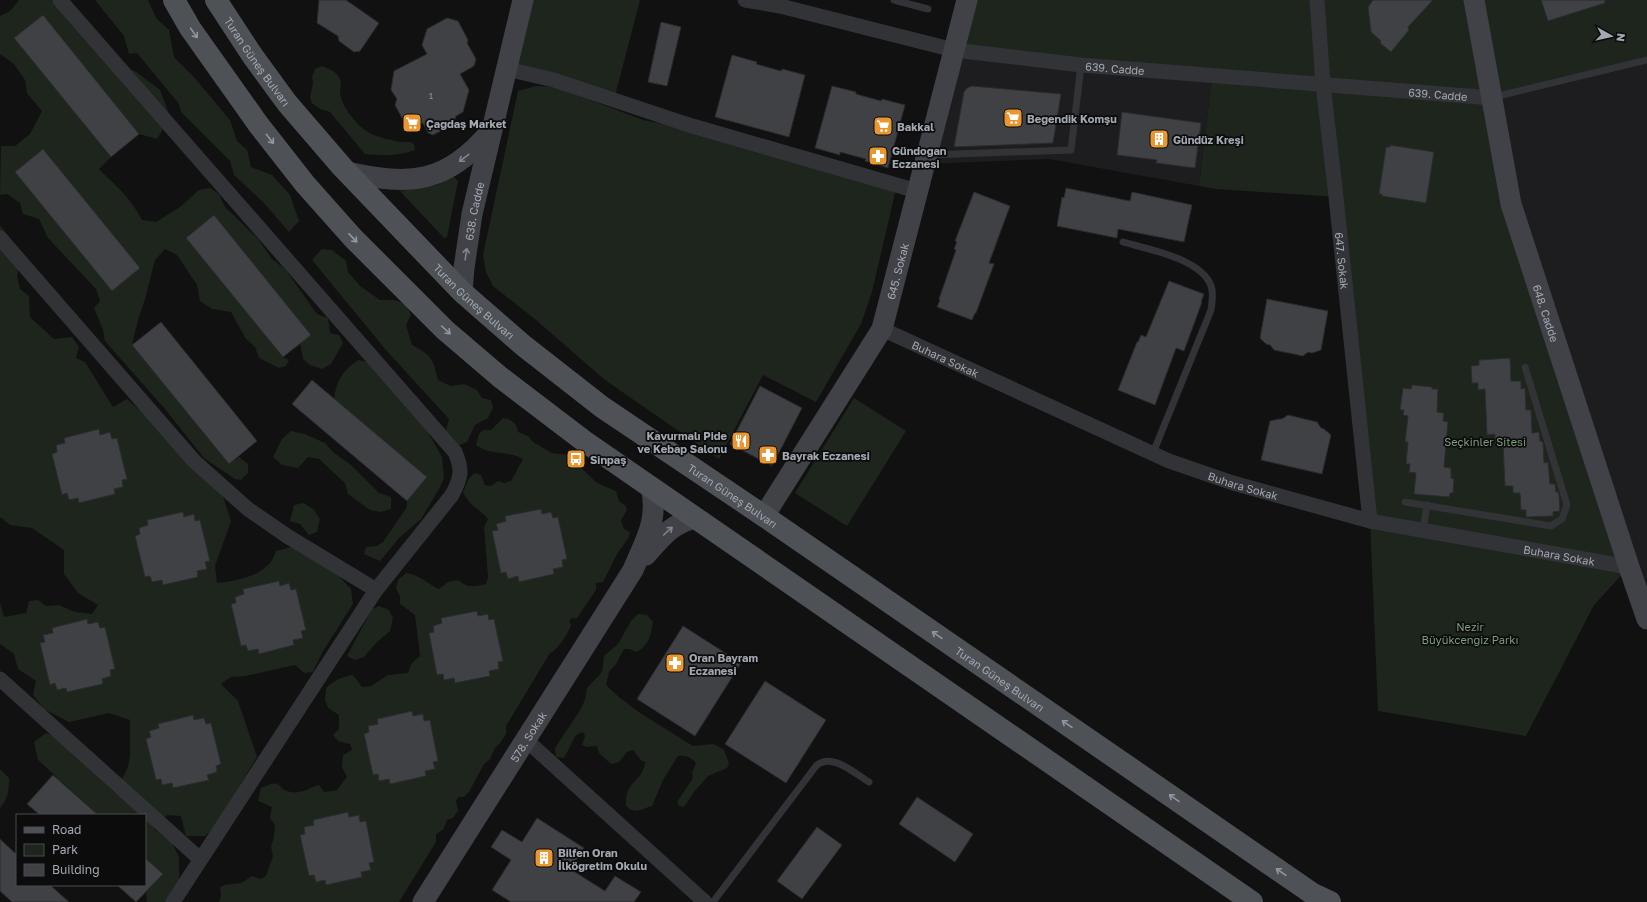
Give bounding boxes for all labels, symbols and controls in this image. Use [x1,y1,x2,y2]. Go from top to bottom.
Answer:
street label: Turan Güneş Bulvarı [222,14,293,108]
north arrow [1591,16,1631,56]
one-way arrow [190,28,198,39]
text: N [1614,32,1628,43]
street label: 639. Cadde [1085,59,1145,77]
street label: 639. Cadde [1408,85,1468,103]
house number: 1 [429,90,434,101]
supermarket icon: Beğendik Komşu [1002,107,1024,129]
supermarket icon: Çağdaş Market [401,112,423,134]
place label: Beğendik Komşu [1027,112,1117,125]
supermarket icon: Bakkal [872,115,894,137]
place label: Çağdaş Market [426,117,507,130]
place label: Bakkal [897,120,934,133]
building icon: Gündüz Kreşi [1148,128,1170,150]
one-way arrow [266,133,274,144]
place label: Gündüz Kreşi [1173,133,1244,146]
place label: Gündoğan Eczanesi [892,144,947,170]
pharmacy icon: Gündoğan Eczanesi [867,145,889,167]
one-way arrow [459,154,470,162]
street label: 638. Cadde [462,180,486,241]
street label: 647. Sokak [1333,231,1352,290]
one-way arrow [349,233,358,243]
street label: 645. Sokak [883,241,911,301]
one-way arrow [462,248,470,261]
street label: Turan Güneş Bulvarı [431,260,517,341]
street label: 648. Cadde [1531,283,1562,343]
one-way arrow [440,325,450,334]
street label: Buhara Sokak [910,337,981,379]
place label: Kavurmalı Pide ve Kebap Salonu [637,429,728,455]
restaurant icon: Kavurmalı Pide ve Kebap Salonu [730,430,752,452]
park label: Seçkinler Sitesi [1444,435,1526,448]
pharmacy icon: Bayrak Eczanesi [757,444,779,466]
bus stop icon: Sinpaş [565,448,587,470]
place label: Bayrak Eczanesi [782,449,870,462]
place label: Sinpaş [590,453,626,466]
street label: Turan Güneş Bulvarı [686,460,780,530]
street label: Buhara Sokak [1207,468,1280,502]
one-way arrow [663,526,673,536]
street label: Buhara Sokak [1523,542,1596,567]
park label: Nezir Büyükcengiz Parkı [1422,620,1518,646]
one-way arrow [932,631,943,639]
street label: Turan Güneş Bulvarı [953,643,1047,714]
place label: Oran Bayram Eczanesi [689,651,758,677]
pharmacy icon: Oran Bayram Eczanesi [664,652,686,674]
street label: 578. Sokak [507,709,549,764]
one-way arrow [1062,720,1073,728]
one-way arrow [1169,794,1180,802]
legend [16,814,146,886]
text: Road [52,822,81,837]
text: Park [52,842,78,857]
place label: Bilfen Oran İlköğretim Okulu [558,846,647,872]
building icon: Bilfen Oran İlköğretim Okulu [533,847,555,869]
text: Building [52,862,100,877]
one-way arrow [1276,868,1287,876]

